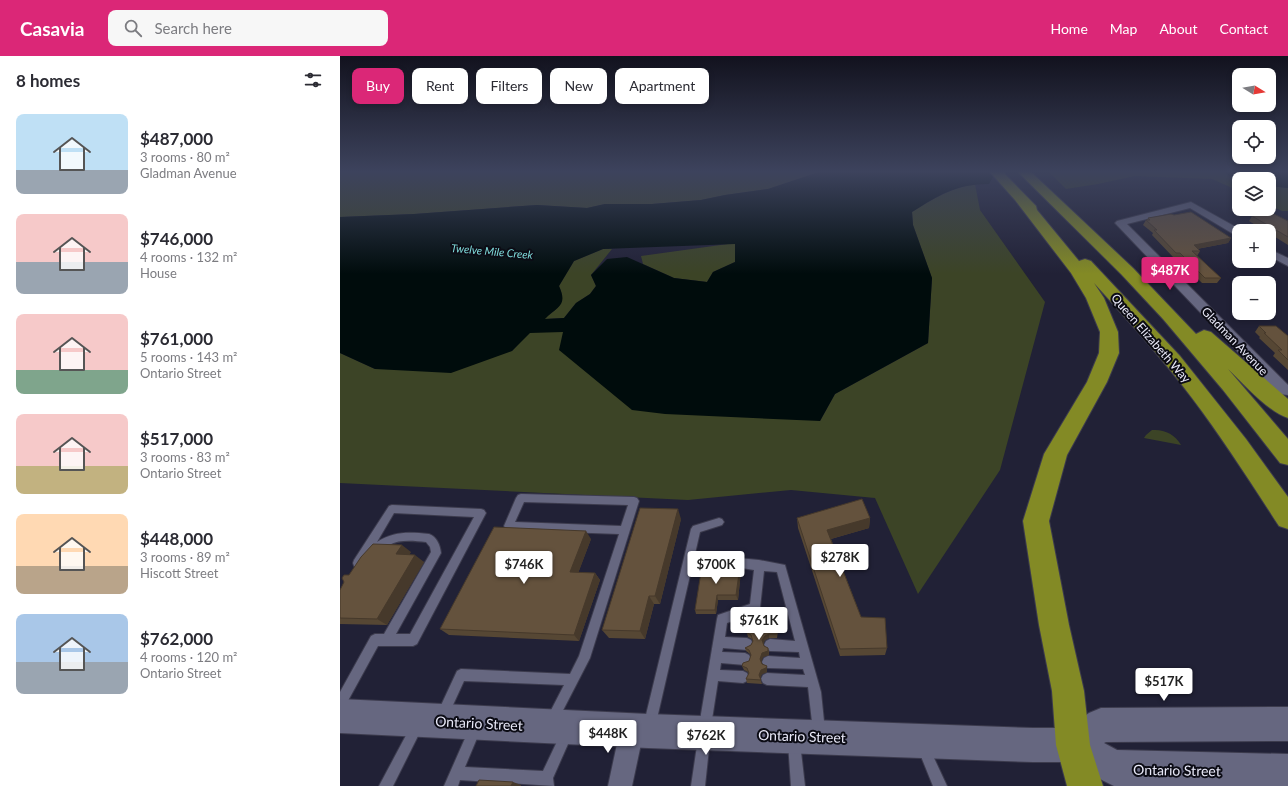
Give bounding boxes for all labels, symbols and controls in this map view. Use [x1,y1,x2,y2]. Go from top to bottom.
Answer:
search box [108,10,388,46]
text: Casavia [20,17,84,40]
icon: search [122,17,144,39]
text: Search here [154,19,232,37]
text: Home [1050,20,1088,37]
text: Map [1110,20,1137,37]
text: About [1159,20,1197,37]
text: Contact [1219,20,1268,37]
chip: Buy [352,68,404,104]
chip: Rent [412,68,468,104]
chip: Filters [476,68,542,104]
chip: New [550,68,607,104]
chip: Apartment [615,68,709,104]
north arrow [1232,68,1276,112]
map controls [1232,68,1276,320]
icon: filters [302,69,324,91]
text: 8 homes [16,70,80,91]
button: locate [1232,120,1276,164]
text: $487,000 [140,128,213,149]
icon: home [48,130,96,178]
text: 3 rooms · 80 m² [140,149,230,165]
text: Gladman Avenue [140,165,237,181]
button: layers [1232,172,1276,216]
button: + [1232,224,1276,268]
text: $746,000 [140,228,213,249]
icon: home [48,230,96,278]
water label: Twelve Mile Creek [451,241,534,261]
text: 4 rooms · 132 m² [140,249,237,265]
pin: $487K [1142,257,1198,291]
text: $487K [1150,262,1190,278]
text: House [140,265,177,281]
button: − [1232,276,1276,320]
street label: Queen Elizabeth Way [1108,290,1194,386]
street label: Gladman Avenue [1199,304,1271,378]
text: $761,000 [140,328,213,349]
icon: home [48,330,96,378]
text: 5 rooms · 143 m² [140,349,237,365]
text: Ontario Street [140,365,221,381]
text: $517,000 [140,428,213,449]
icon: home [48,430,96,478]
text: 3 rooms · 83 m² [140,449,230,465]
text: Ontario Street [140,465,221,481]
text: $448,000 [140,528,213,549]
icon: home [48,530,96,578]
pin: $278K [812,544,868,578]
text: 3 rooms · 89 m² [140,549,230,565]
text: $278K [820,549,860,565]
pin: $746K [496,551,552,585]
pin: $700K [688,551,744,585]
text: $746K [504,556,544,572]
text: $700K [696,556,736,572]
text: Hiscott Street [140,565,218,581]
pin: $761K [731,607,787,641]
text: $761K [739,612,779,628]
text: $762,000 [140,628,213,649]
icon: home [48,630,96,678]
text: 4 rooms · 120 m² [140,649,237,665]
text: Ontario Street [140,665,221,681]
pin: $517K [1136,668,1192,702]
text: $517K [1144,673,1184,689]
street label: Ontario Street [435,712,523,734]
pin: $448K [580,720,636,754]
pin: $762K [678,722,734,756]
text: $448K [588,725,628,741]
street label: Ontario Street [758,726,846,746]
text: $762K [686,727,726,743]
street label: Ontario Street [1133,761,1221,779]

